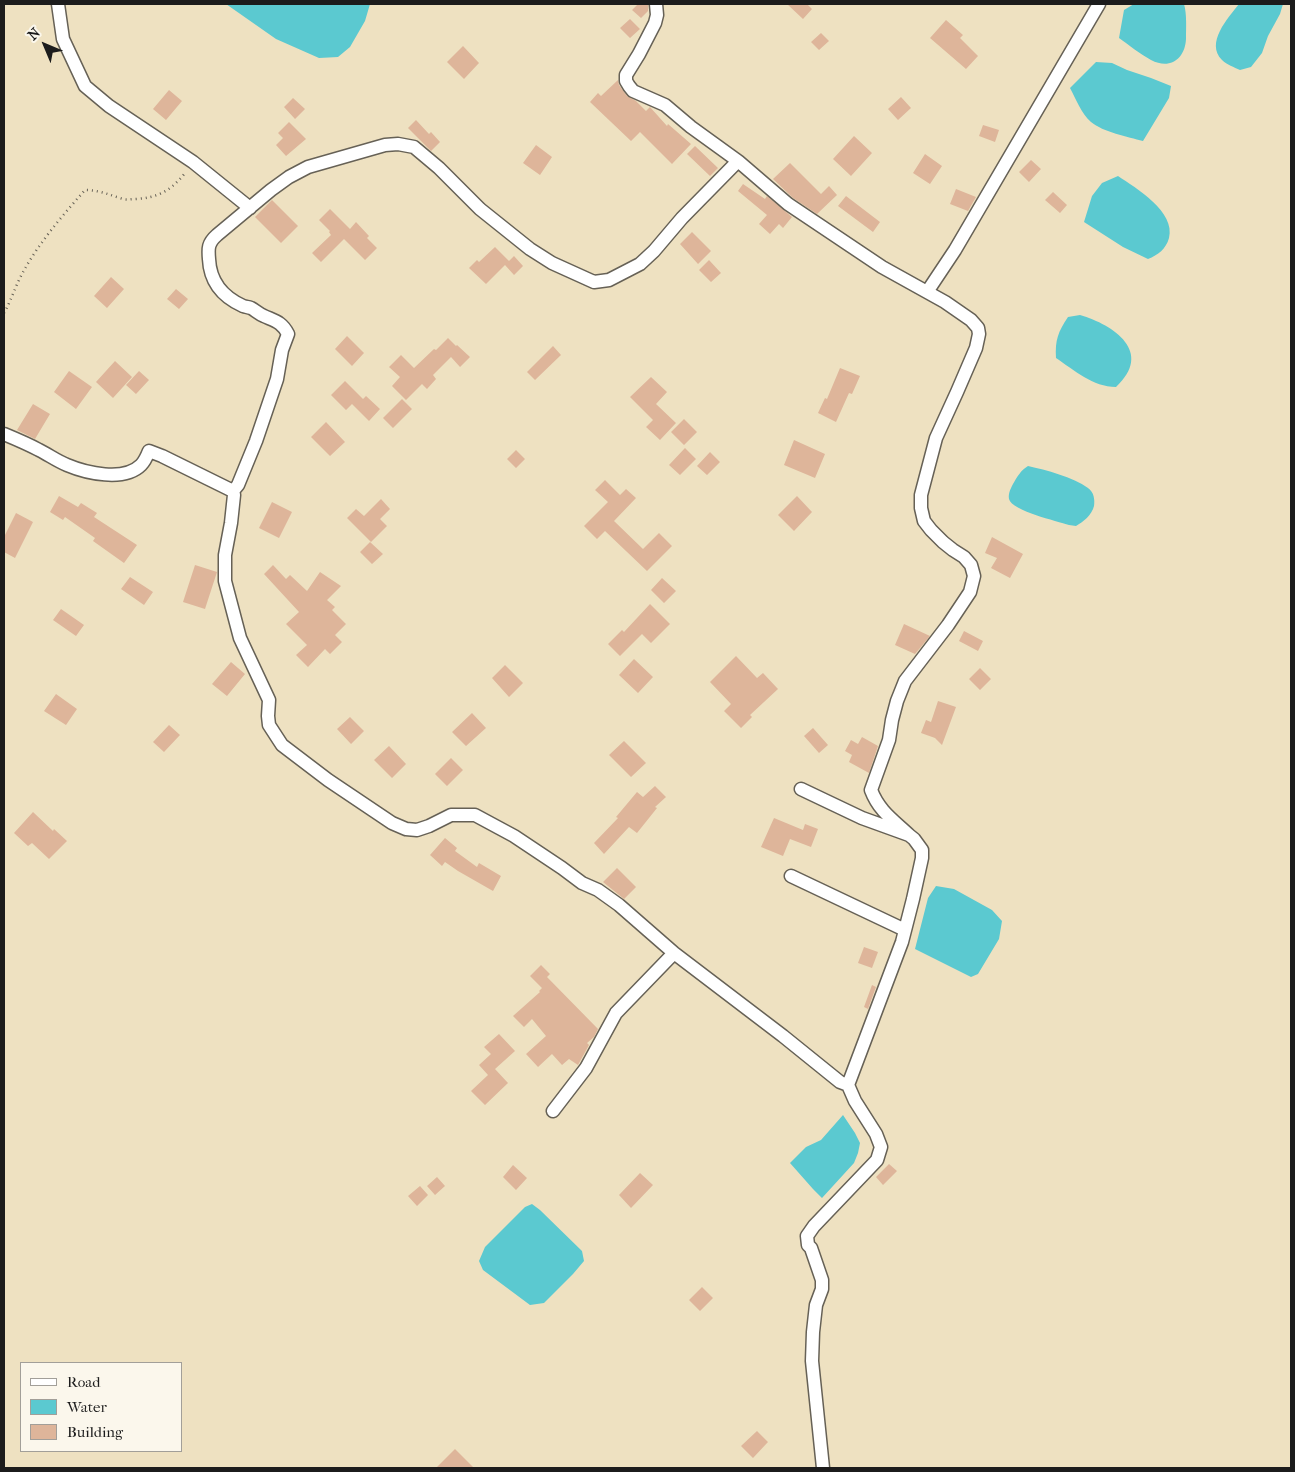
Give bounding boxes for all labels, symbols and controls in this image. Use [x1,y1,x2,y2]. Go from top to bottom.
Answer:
north arrow [20,20,70,70]
text: N [24,24,44,44]
legend [20,1362,182,1452]
text: Road [67,1373,100,1391]
text: Water [67,1398,107,1416]
text: Building [67,1423,123,1441]

